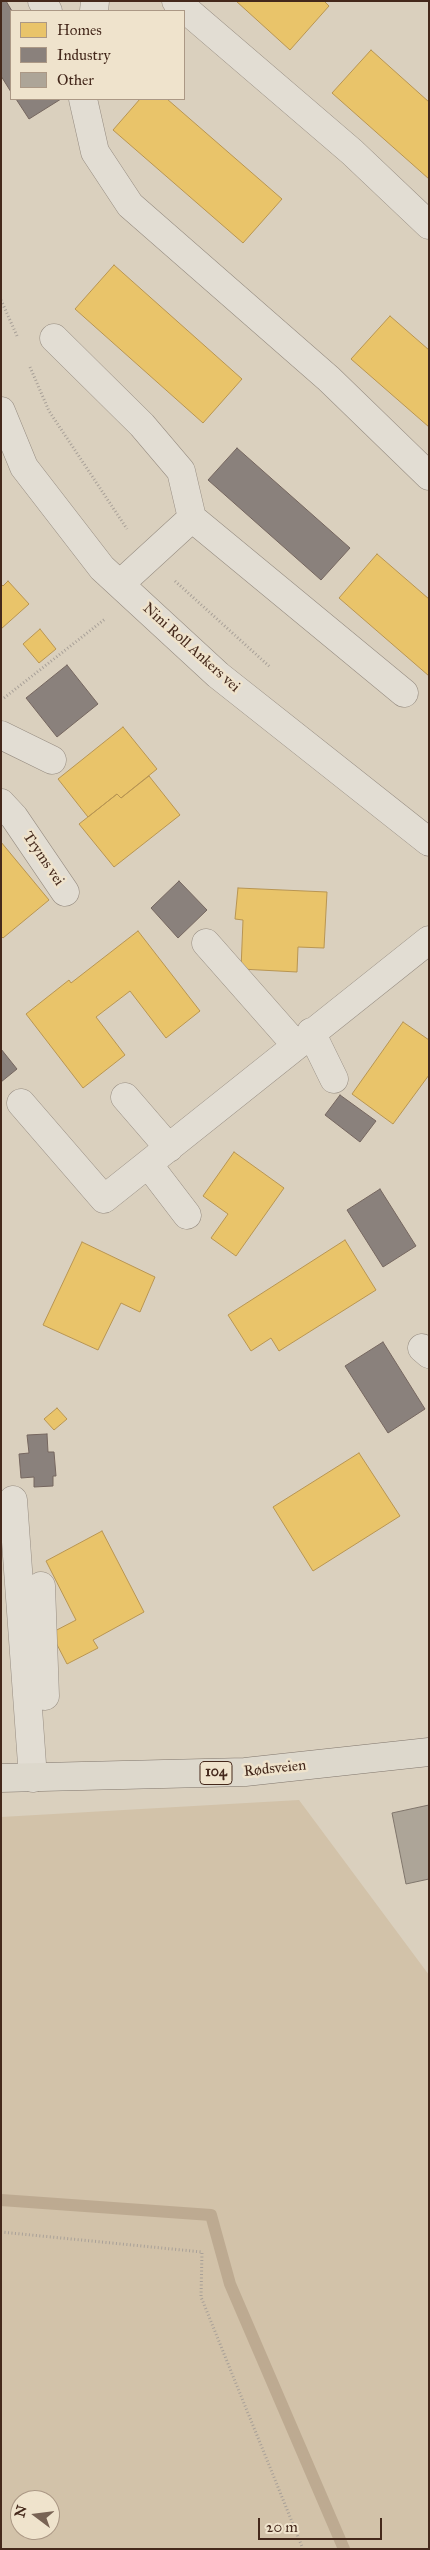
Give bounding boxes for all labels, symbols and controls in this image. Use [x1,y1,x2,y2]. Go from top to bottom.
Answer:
legend [10,10,185,100]
text: Homes [57,21,102,39]
text: Industry [57,46,111,64]
text: Other [57,71,94,89]
street label: Nini Roll Ankers vei [139,600,243,696]
street label: Tryms vei [18,829,68,889]
street label: Rødsveien [243,1757,307,1781]
road number: 104 [200,1762,232,1785]
north arrow [10,2490,60,2540]
text: N [11,2503,31,2519]
scale bar [260,2508,384,2540]
text: 20 m [266,2518,298,2536]

